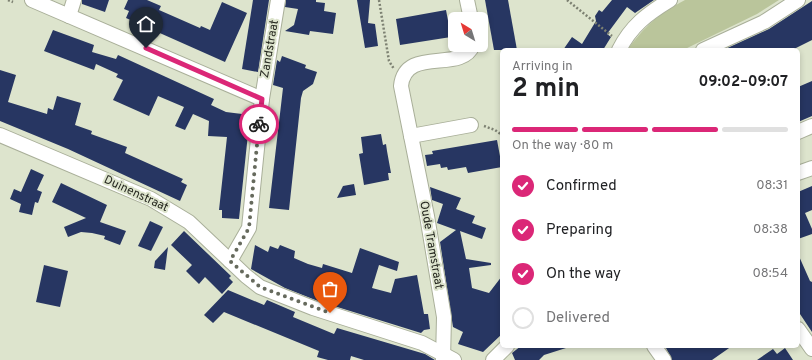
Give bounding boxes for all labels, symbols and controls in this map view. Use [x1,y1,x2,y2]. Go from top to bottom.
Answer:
pin [129,7.0,163,48]
north arrow [448,12,488,52]
map controls [448,12,488,52]
icon: home [135,13,157,35]
street label: Zandstraat [257,19,283,79]
text: Arriving in [512,59,573,75]
text: 2 min [512,73,580,106]
text: 09:02–09:07 [698,73,788,92]
courier [239,104,279,144]
icon: bike [248,113,270,135]
text: On the way · 80 m [512,138,613,154]
street label: Duinenstraat [101,172,171,216]
icon: check [512,175,534,197]
text: Confirmed [546,177,617,196]
text: 08:31 [756,178,788,194]
street label: Oude Tramstraat [415,200,447,290]
icon: check [512,219,534,241]
text: Preparing [546,221,613,240]
text: 08:38 [753,222,788,238]
icon: check [512,263,534,285]
text: On the way [546,265,621,284]
text: 08:54 [752,266,788,282]
pin [313,272,347,313]
icon: bag [319,278,341,300]
text: Delivered [546,309,610,328]

